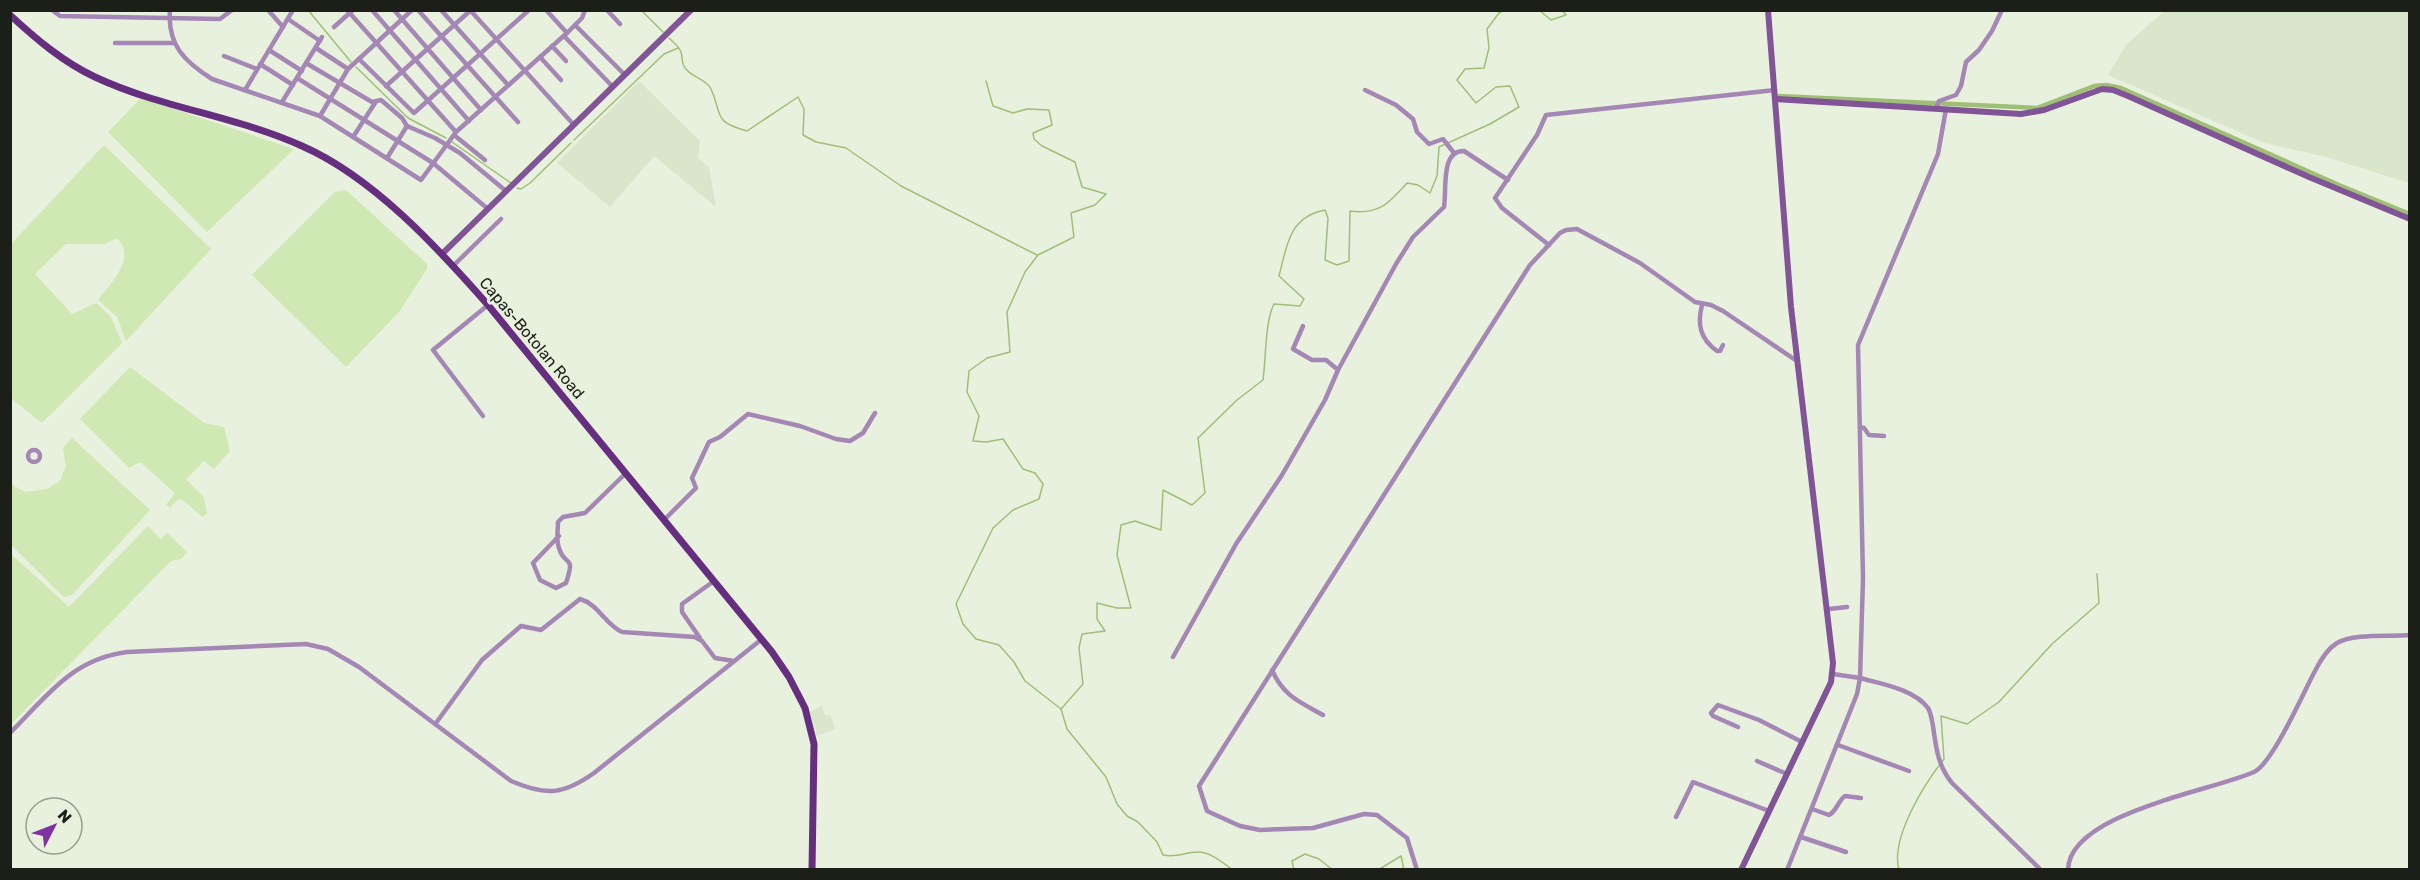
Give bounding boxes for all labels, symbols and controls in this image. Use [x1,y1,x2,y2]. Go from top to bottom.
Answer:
street label: Capas-Botolan Road [476,273,588,403]
north arrow [24,796,84,856]
text: N [54,806,76,827]

